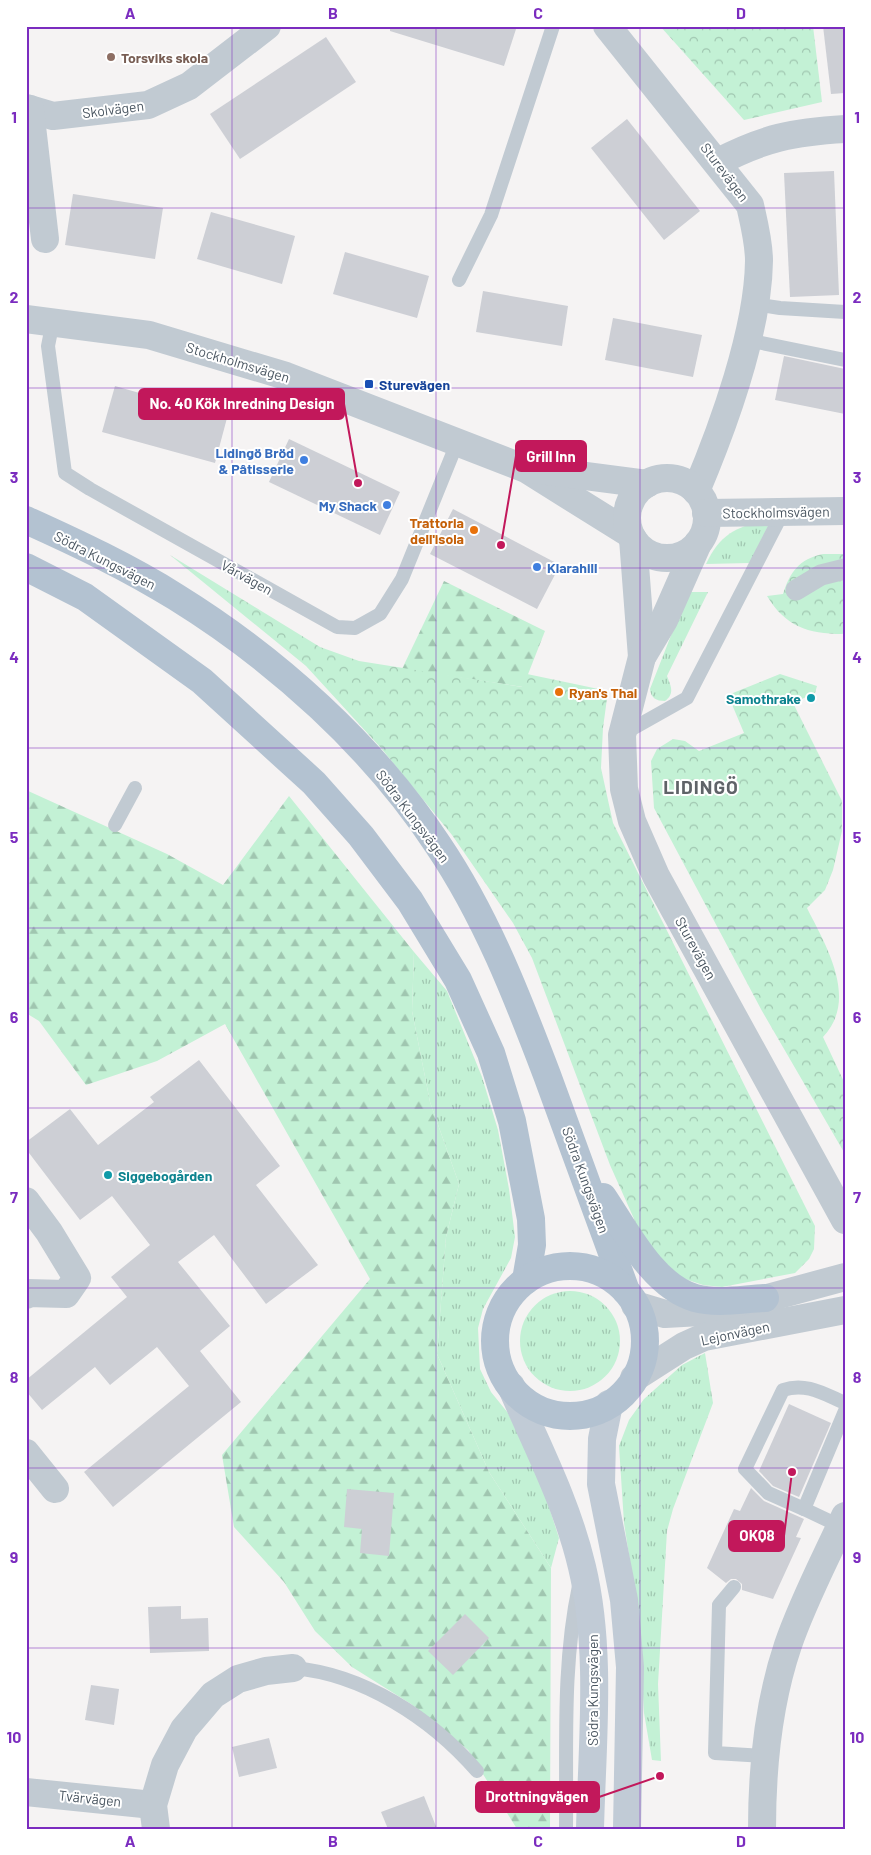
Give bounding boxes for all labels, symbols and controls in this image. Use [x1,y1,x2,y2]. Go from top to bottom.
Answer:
text: A [125,3,136,22]
text: B [328,3,338,22]
text: C [533,3,543,22]
text: D [736,3,746,22]
place label: Torsviks skola [121,49,208,66]
marker: Torsviks skola [105,51,117,63]
street label: Skolvägen [81,97,145,121]
text: 1 [11,107,17,126]
text: 1 [854,107,860,126]
street label: Sturevägen [697,139,753,205]
text: 2 [10,287,19,306]
text: 2 [853,287,862,306]
street label: Stockholmsvägen [184,338,292,386]
place label: Sturevägen [379,376,450,393]
marker: Sturevägen [363,378,375,390]
callout: No. 40 Kök Inredning Design [139,389,344,419]
text: No. 40 Kök Inredning Design [149,394,335,412]
callout: Grill Inn [516,441,586,471]
place label: Lidingö Bröd & Pâtisserie [216,444,294,477]
text: Grill Inn [526,447,576,465]
marker: Lidingö Bröd & Pâtisserie [298,454,310,466]
text: 3 [10,467,18,486]
text: 3 [853,467,861,486]
place label: My Shack [319,497,378,514]
marker: My Shack [381,499,393,511]
street label: Stockholmsvägen [722,503,830,521]
place label: Trattoria dell'isola [409,514,464,547]
marker: Trattoria dell'isola [468,524,480,536]
street label: Södra Kungsvägen [51,527,159,593]
street label: Vårvägen [218,556,276,598]
place label: Klarahill [547,559,597,576]
marker: Klarahill [531,561,543,573]
text: 4 [9,647,19,666]
text: 4 [852,647,862,666]
place label: Ryan's Thai [569,684,637,701]
marker: Ryan's Thai [553,686,565,698]
place label: Samothrake [726,690,801,707]
marker: Samothrake [805,692,817,704]
street label: Södra Kungsvägen [373,766,453,866]
district label: LIDINGÖ [663,775,739,798]
text: 5 [10,827,19,846]
text: 5 [853,827,862,846]
street label: Sturevägen [672,914,720,982]
text: 6 [10,1007,19,1026]
text: 6 [853,1007,862,1026]
street label: Södra Kungsvägen [559,1125,613,1235]
place label: Siggebogården [118,1167,212,1184]
marker: Siggebogården [102,1169,114,1181]
text: 7 [10,1187,18,1206]
text: 7 [853,1187,861,1206]
street label: Lejonvägen [699,1317,771,1349]
text: 8 [10,1367,19,1386]
text: 8 [853,1367,862,1386]
callout: OKQ8 [729,1521,784,1551]
text: OKQ8 [739,1526,775,1544]
text: 9 [10,1547,18,1566]
text: 9 [853,1547,861,1566]
street label: Södra Kungsvägen [584,1634,601,1746]
text: 10 [7,1727,21,1746]
text: 10 [850,1727,864,1746]
callout: Drottningvägen [476,1782,599,1812]
street label: Tvärvägen [58,1786,122,1810]
text: Drottningvägen [486,1787,589,1805]
text: A [125,1831,136,1850]
text: B [328,1831,338,1850]
text: C [533,1831,543,1850]
text: D [736,1831,746,1850]

